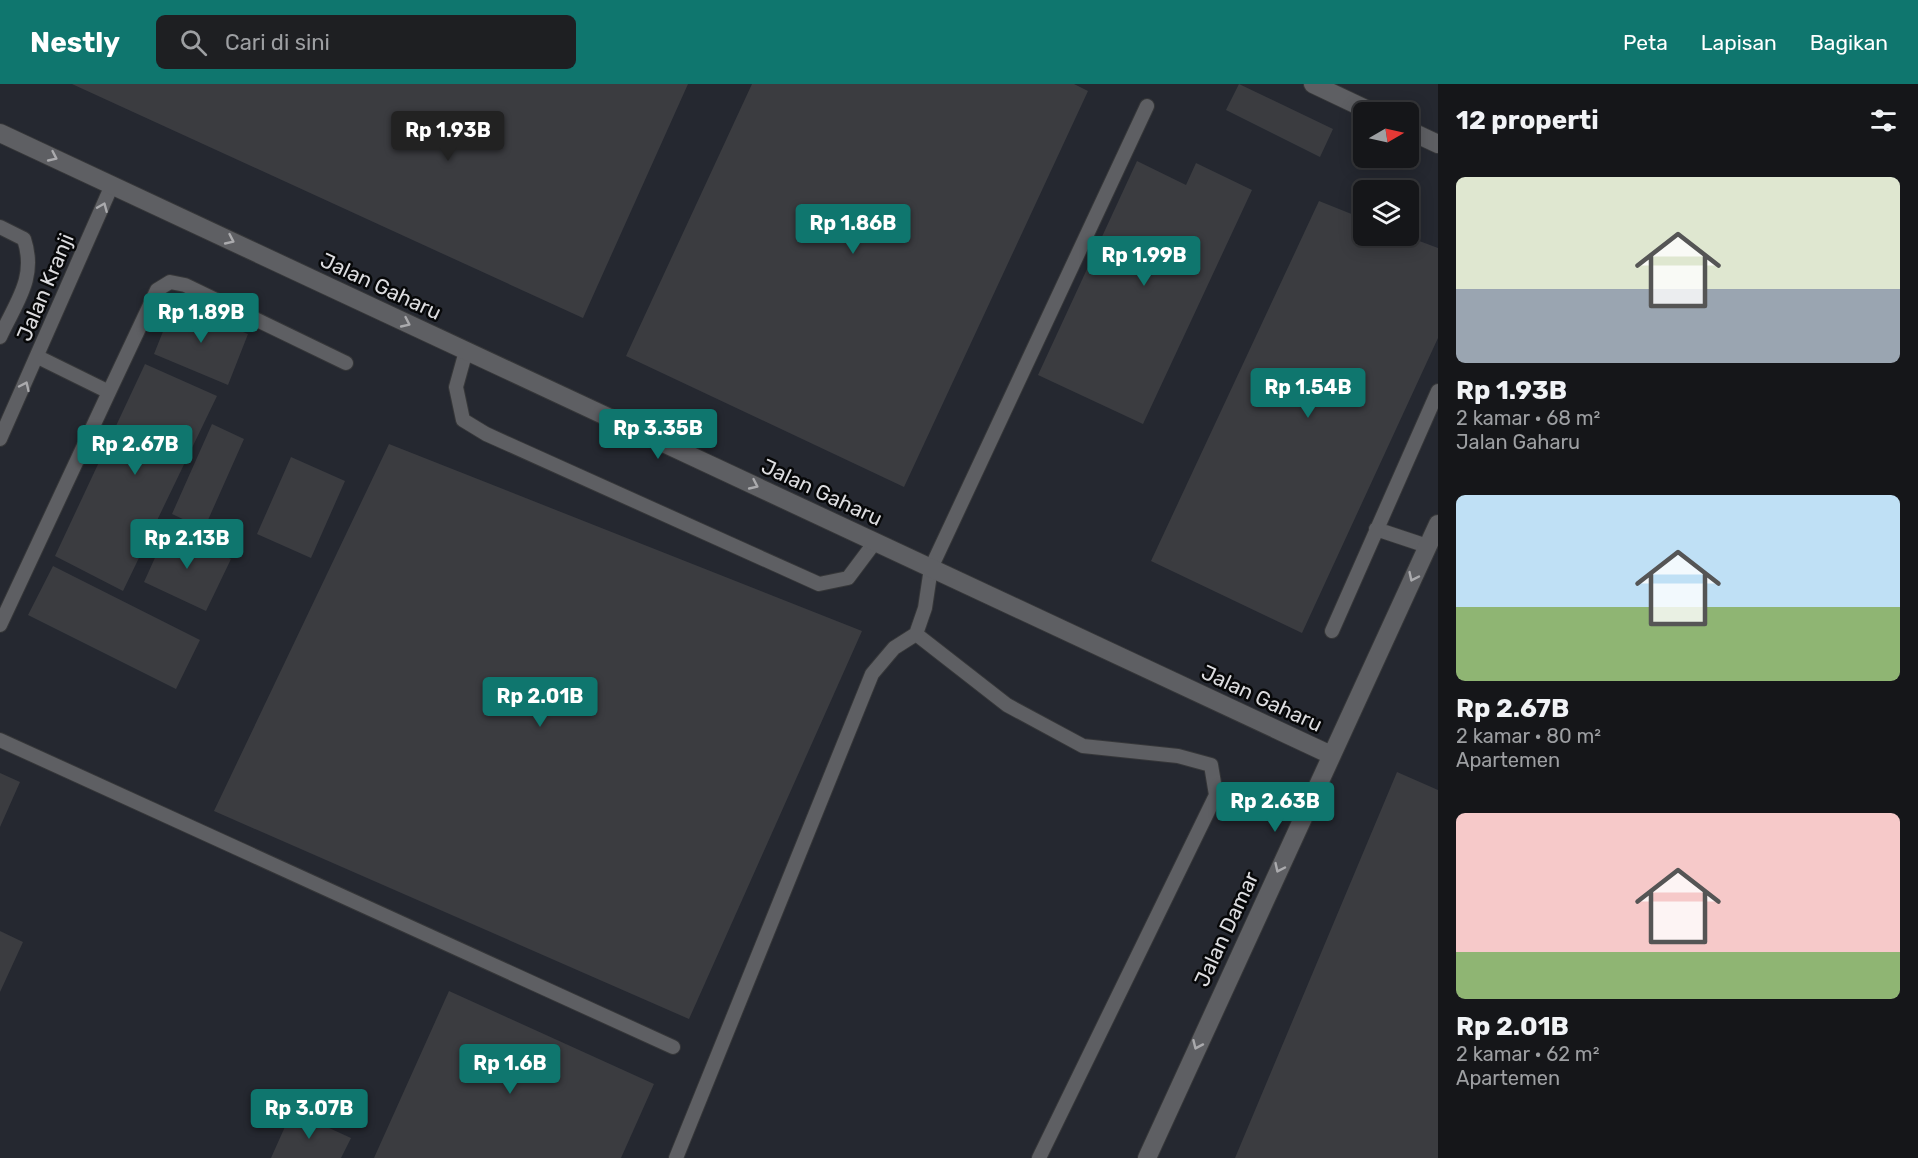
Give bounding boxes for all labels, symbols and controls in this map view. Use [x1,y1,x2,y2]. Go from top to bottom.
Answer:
search box [156,15,576,69]
text: Nestly [30,26,120,59]
icon: search [177,26,210,59]
text: Cari di sini [225,29,330,56]
text: Peta [1623,30,1668,55]
text: Lapisan [1701,30,1777,55]
text: Bagikan [1810,30,1888,55]
north arrow [1353,102,1419,168]
map controls [1353,102,1419,246]
icon: filters [1867,104,1900,137]
text: 12 properti [1456,105,1599,136]
pin: Rp 1.93B [386,111,510,162]
text: Rp 1.93B [405,118,491,142]
one-way arrow [47,150,58,162]
button: layers [1353,180,1419,246]
one-way arrow [95,202,107,213]
pin: Rp 1.86B [791,204,915,255]
text: Rp 1.86B [810,211,896,235]
icon: home [1624,216,1732,324]
street label: Jalan Kranji [11,229,79,345]
one-way arrow [223,233,234,245]
pin: Rp 1.99B [1082,236,1206,287]
text: Rp 1.99B [1101,243,1187,267]
street label: Jalan Gaharu [317,247,445,325]
pin: Rp 1.89B [139,293,263,344]
text: Rp 1.89B [158,300,244,324]
one-way arrow [400,315,411,327]
pin: Rp 1.54B [1246,368,1370,419]
text: Rp 1.54B [1265,375,1351,399]
text: Rp 1.93B [1456,375,1567,406]
one-way arrow [17,381,29,392]
text: 2 kamar · 68 m² [1456,406,1600,430]
pin: Rp 3.35B [596,409,720,460]
text: Rp 3.35B [613,416,703,440]
pin: Rp 2.67B [73,425,197,476]
text: Jalan Gaharu [1456,430,1580,454]
text: Rp 2.67B [91,432,179,456]
street label: Jalan Gaharu [758,453,886,531]
one-way arrow [748,478,759,490]
pin: Rp 2.13B [125,519,249,570]
text: Rp 2.13B [144,526,230,550]
icon: home [1624,534,1732,642]
one-way arrow [1409,570,1421,581]
street label: Jalan Gaharu [1198,659,1326,737]
pin: Rp 2.01B [478,677,602,728]
text: Rp 2.01B [497,684,583,708]
text: Rp 2.67B [1456,693,1569,724]
text: 2 kamar · 80 m² [1456,724,1601,748]
text: Apartemen [1456,748,1560,772]
pin: Rp 2.63B [1213,782,1337,833]
text: Rp 2.63B [1230,789,1320,813]
icon: home [1624,852,1732,960]
one-way arrow [1274,861,1286,872]
street label: Jalan Damar [1189,868,1263,990]
text: Rp 2.01B [1456,1011,1569,1042]
one-way arrow [1193,1039,1205,1050]
text: 2 kamar · 62 m² [1456,1042,1599,1066]
pin: Rp 1.6B [455,1044,565,1095]
text: Rp 1.6B [473,1051,547,1075]
text: Apartemen [1456,1066,1560,1090]
pin: Rp 3.07B [247,1089,371,1140]
text: Rp 3.07B [265,1096,353,1120]

